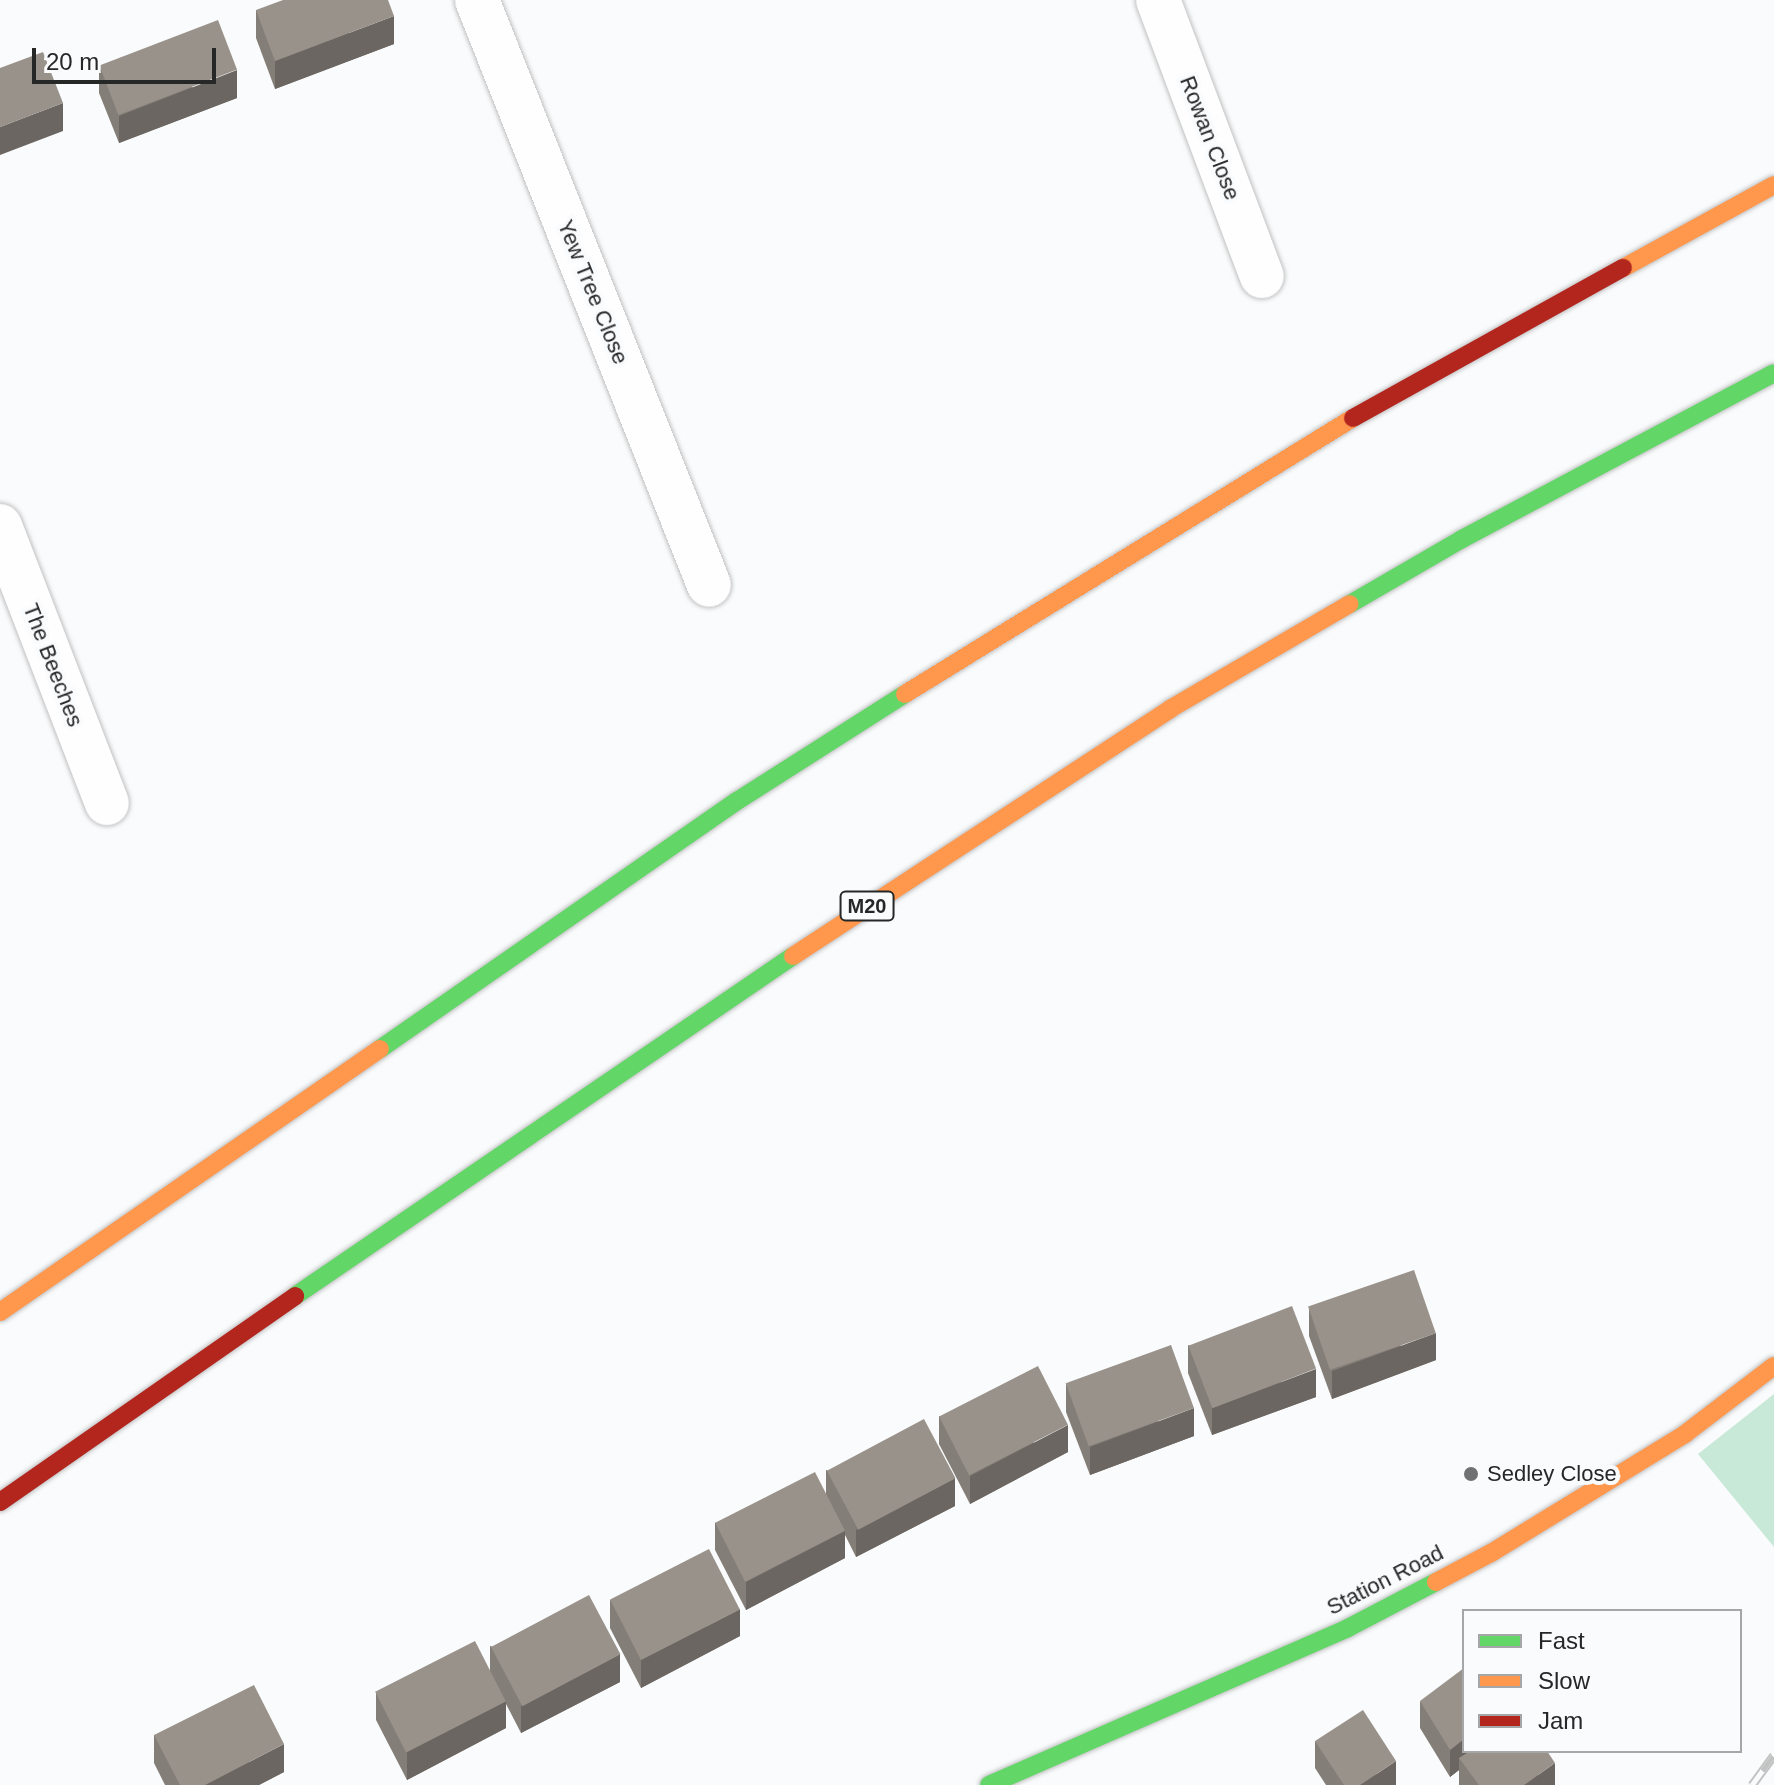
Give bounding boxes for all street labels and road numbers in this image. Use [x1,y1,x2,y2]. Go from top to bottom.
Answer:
street label: Rowan Close [1174,72,1246,204]
street label: Yew Tree Close [552,216,634,368]
street label: The Beeches [17,600,89,730]
road number: M20 [839,890,895,922]
street label: Station Road [1322,1539,1448,1621]

